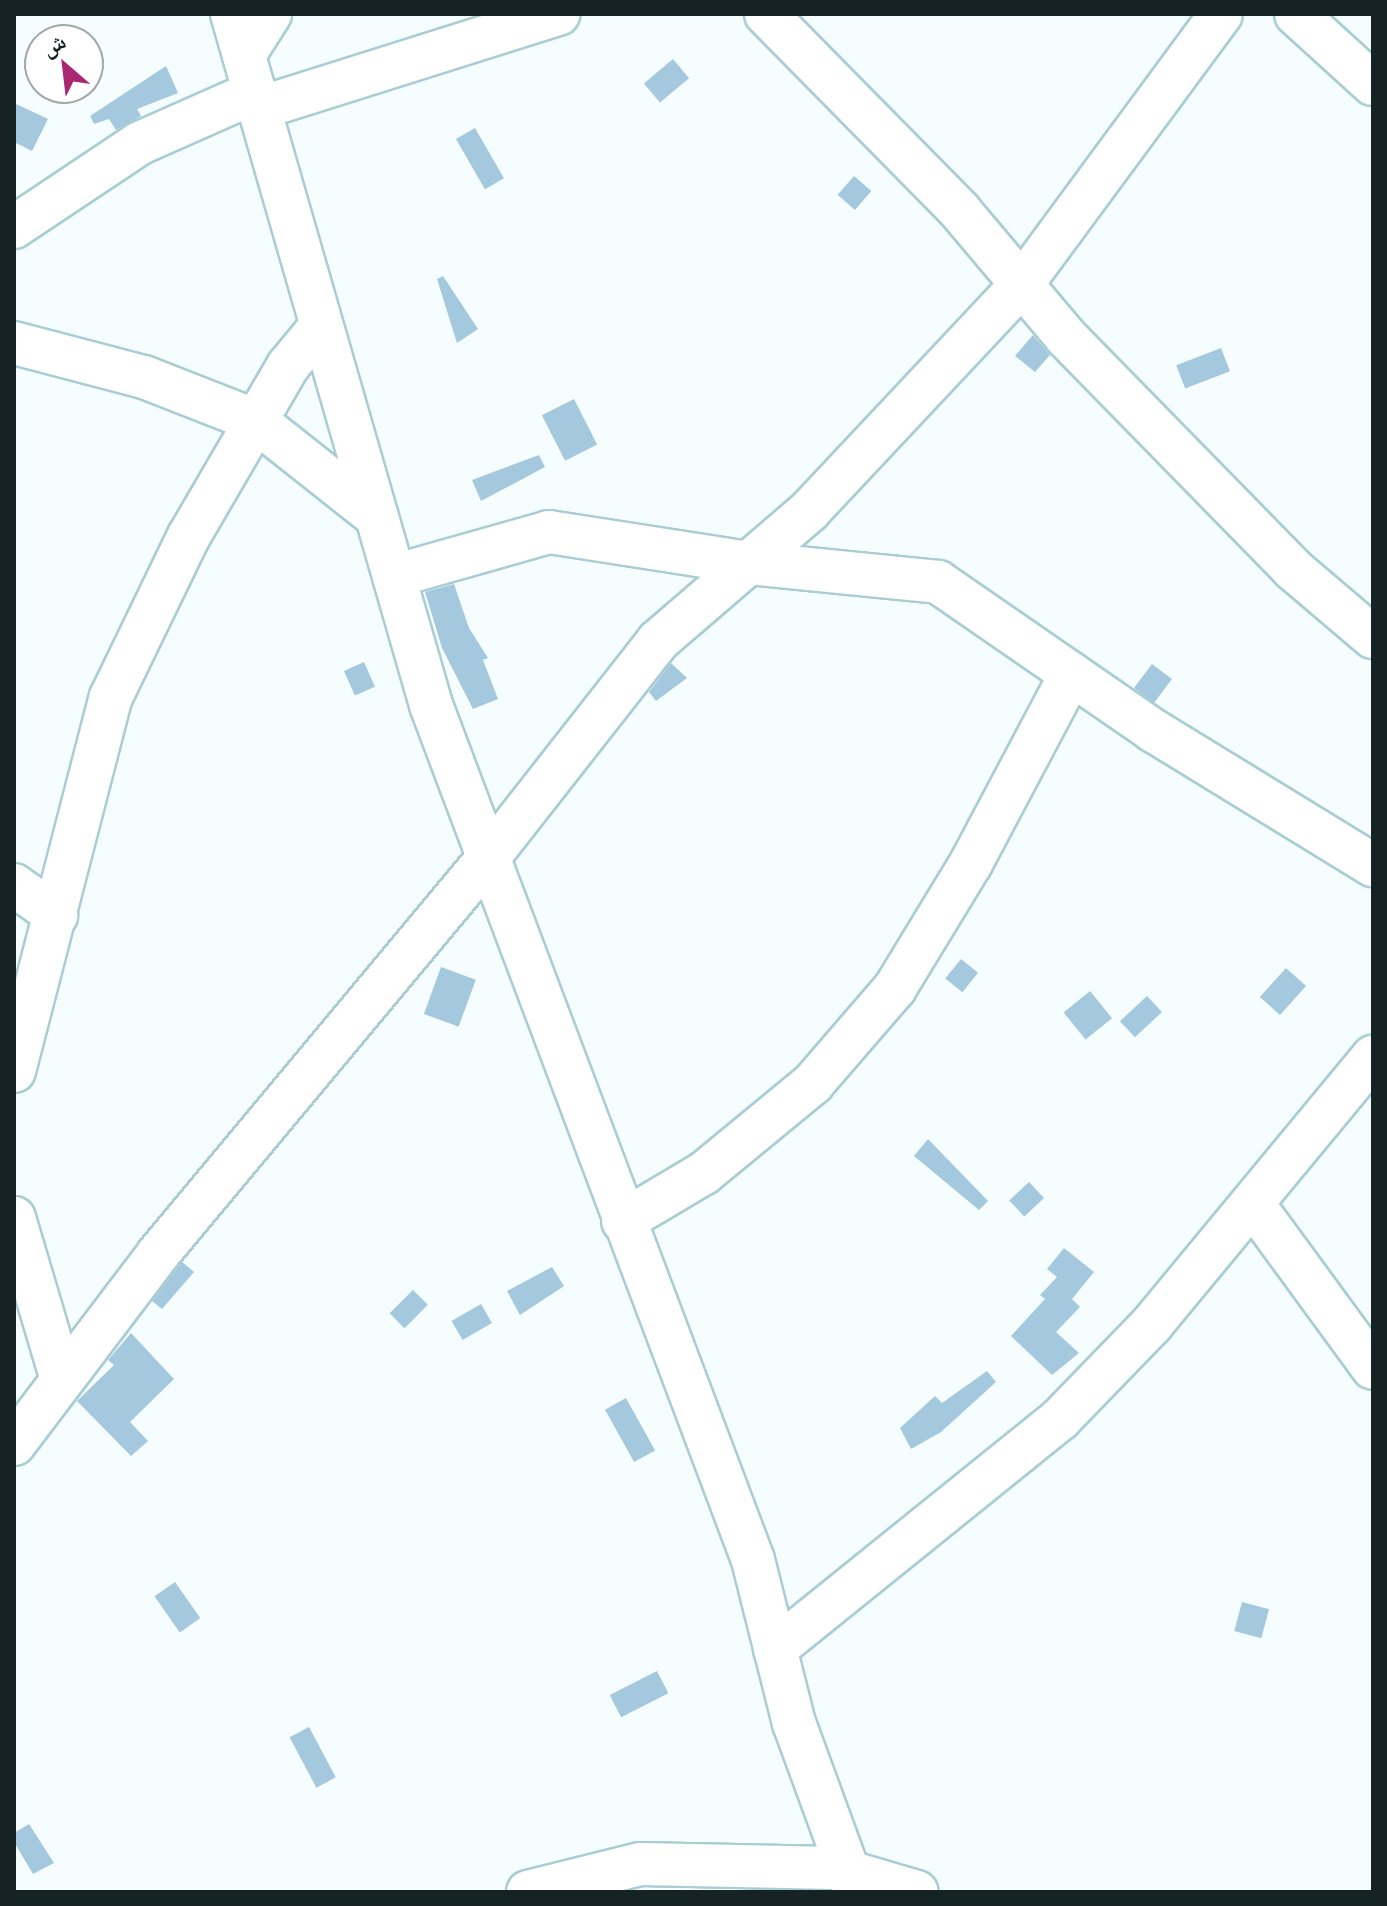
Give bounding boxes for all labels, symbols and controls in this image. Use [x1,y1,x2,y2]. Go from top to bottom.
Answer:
north arrow [24,24,104,104]
text: ش [36,26,71,62]

